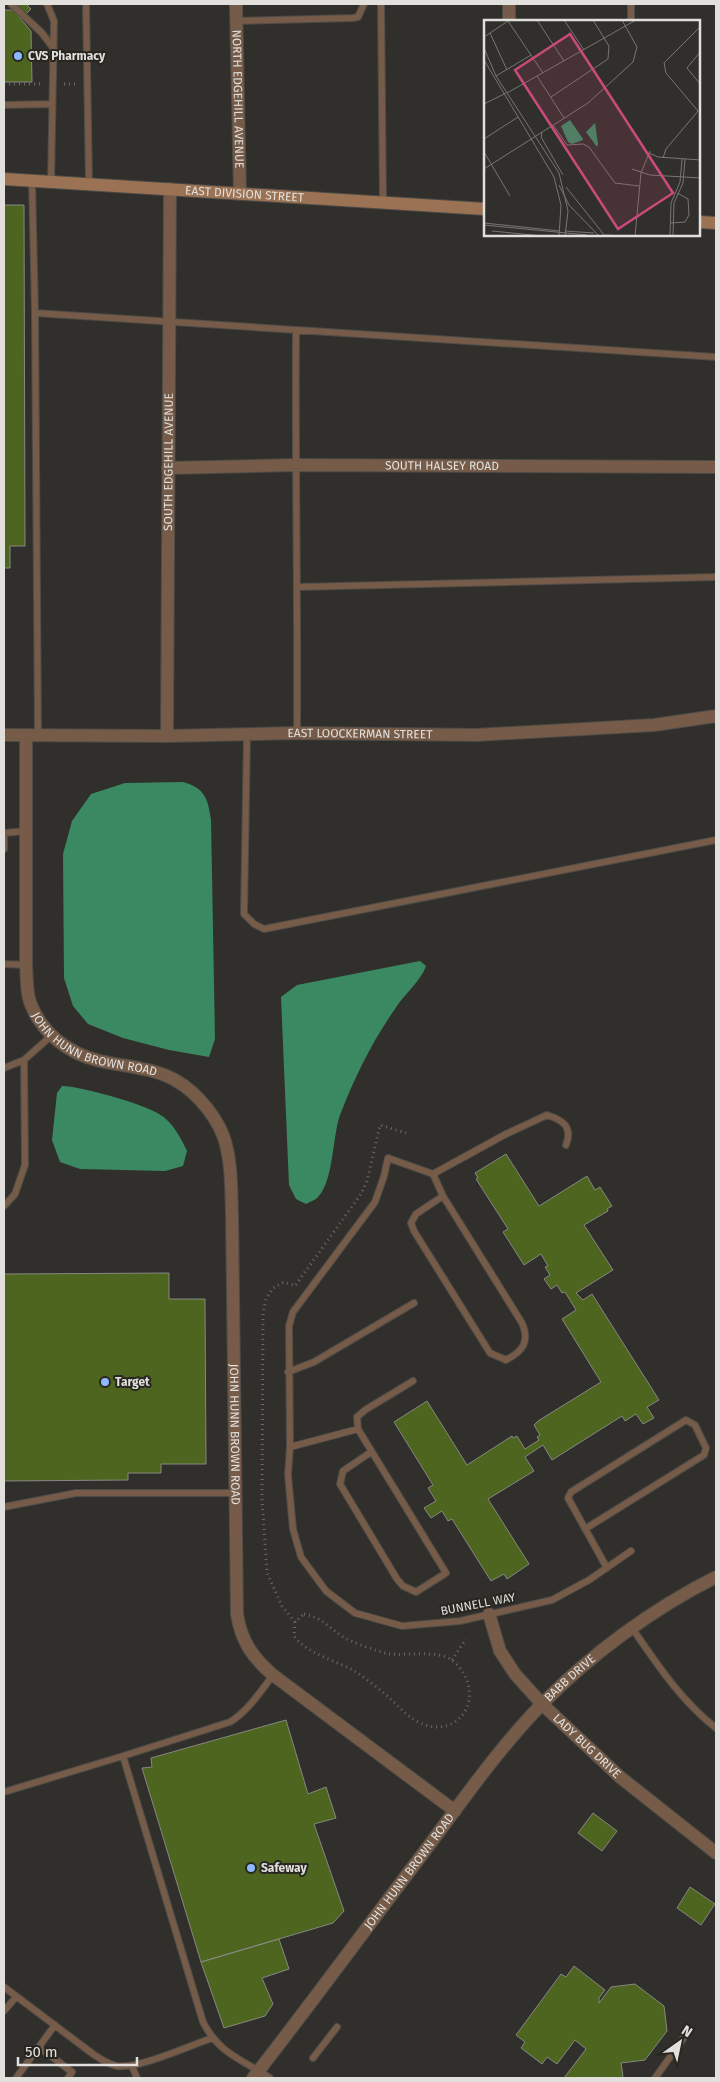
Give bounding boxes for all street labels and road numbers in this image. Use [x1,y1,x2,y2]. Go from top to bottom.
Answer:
street label: NORTH EDGEHILL AVENUE [230,30,246,168]
street label: EAST DIVISION STREET [185,183,305,205]
street label: SOUTH EDGEHILL AVENUE [161,393,176,531]
street label: SOUTH HALSEY ROAD [385,458,499,473]
street label: EAST LOOCKERMAN STREET [287,726,433,742]
street label: JOHN HUNN BROWN ROAD [29,1010,159,1079]
street label: JOHN HUNN BROWN ROAD [227,1364,243,1505]
street label: BUNNELL WAY [439,1590,517,1618]
street label: BABB DRIVE [542,1652,598,1704]
street label: LADY BUG DRIVE [550,1711,624,1781]
street label: JOHN HUNN BROWN ROAD [361,1811,457,1932]

